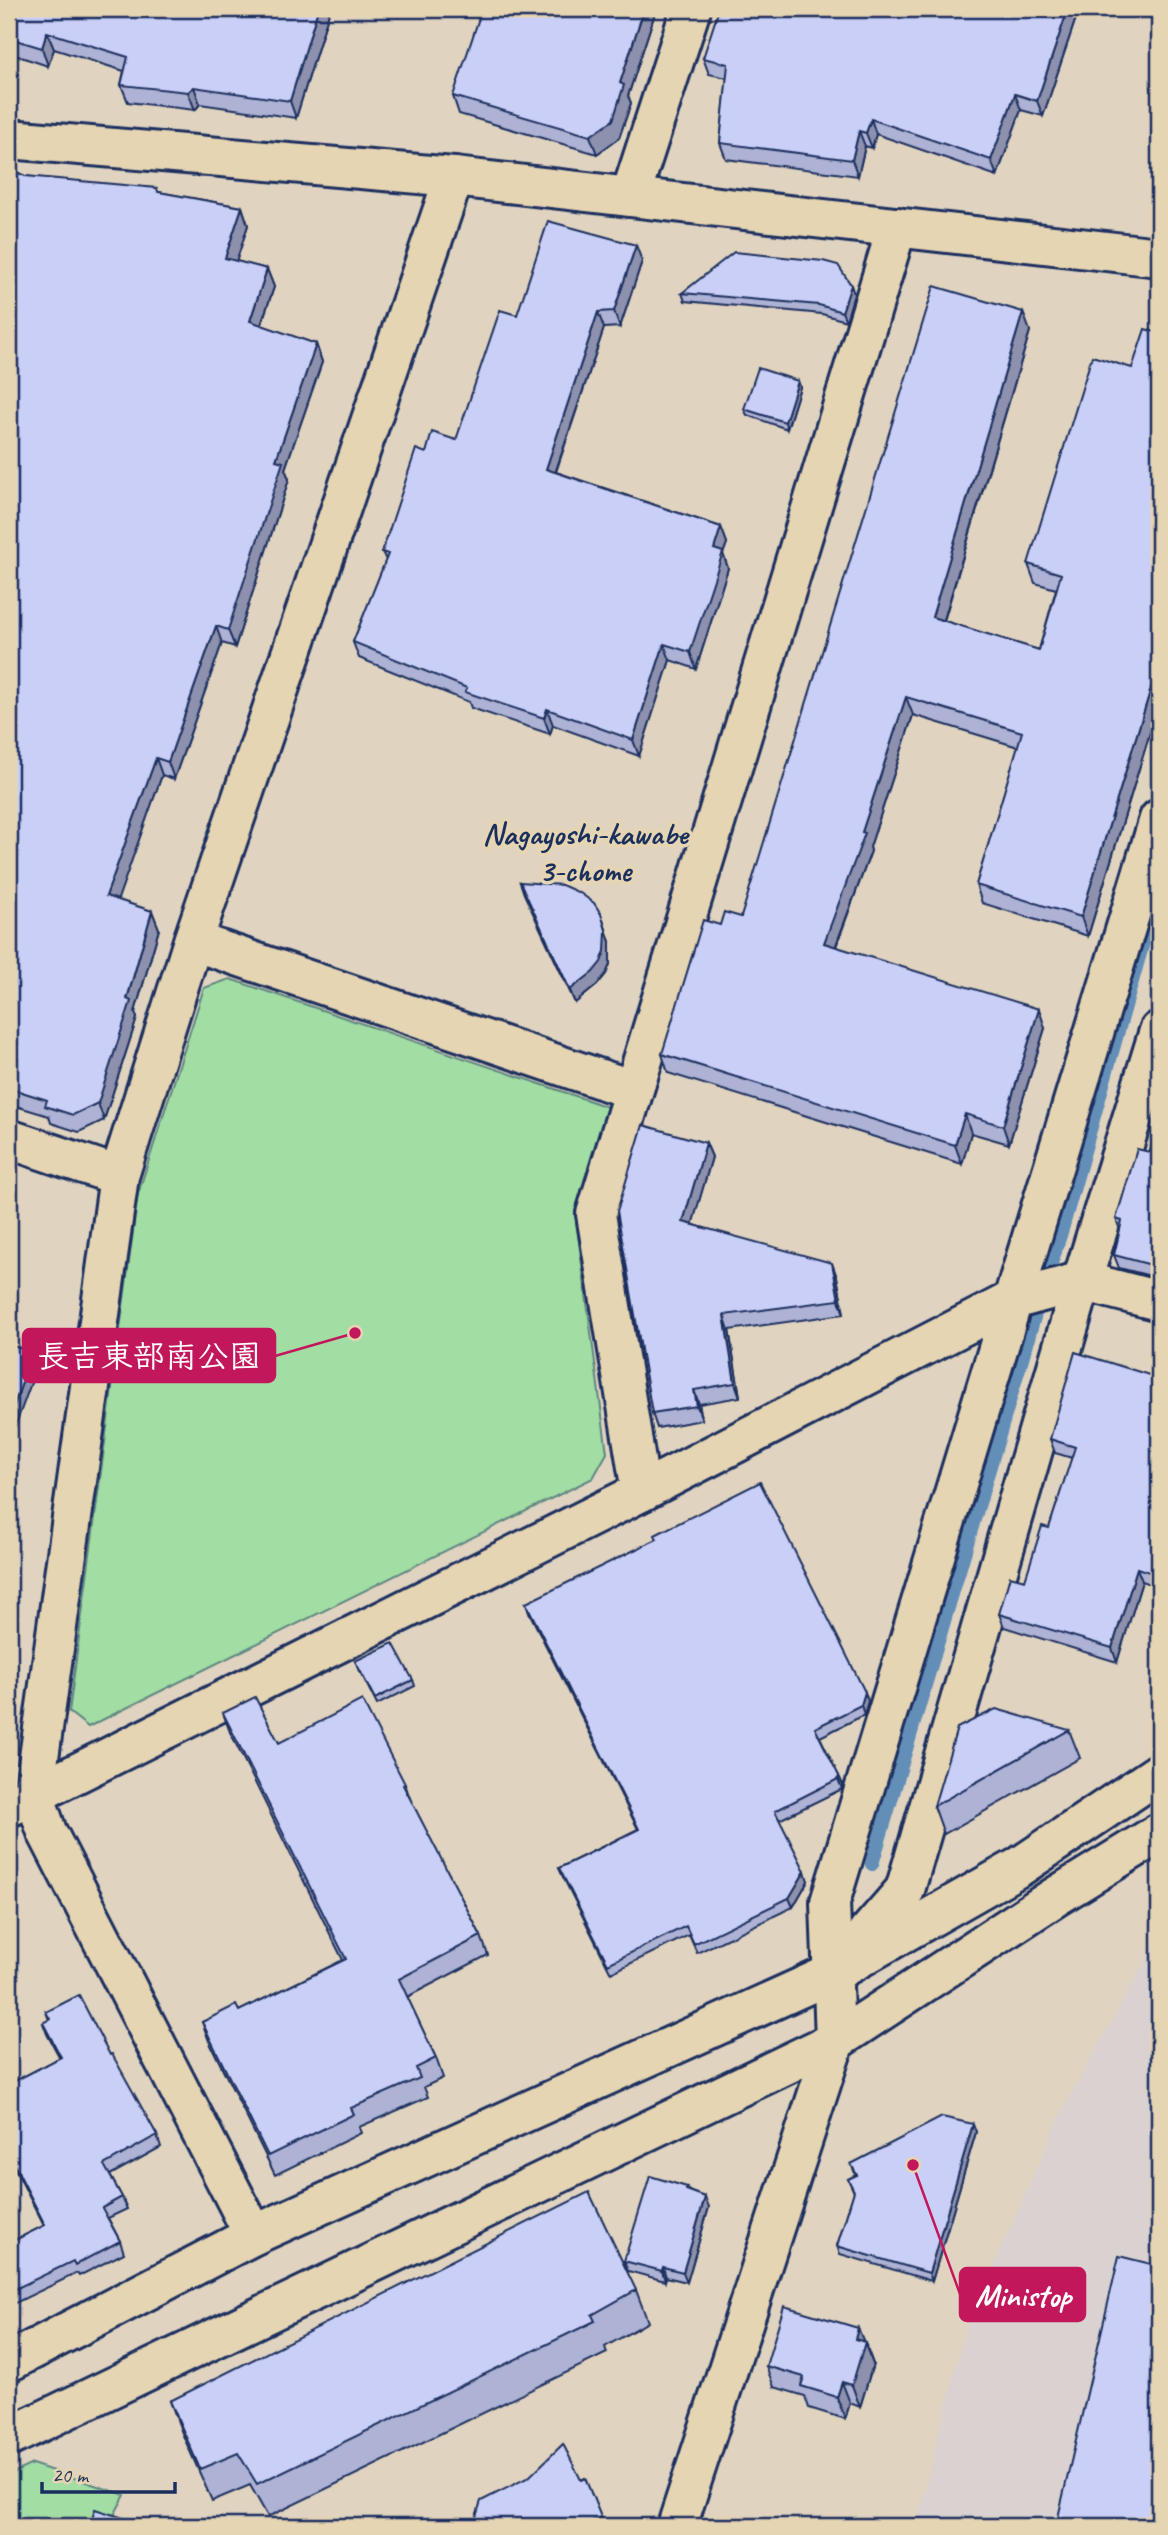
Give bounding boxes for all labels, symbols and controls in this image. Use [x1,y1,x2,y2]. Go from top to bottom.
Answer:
district label: Nagayoshi-kawabe 3-chome [482,813,690,891]
callout: 長吉東部南公園 [23,1329,275,1382]
text: 長吉東部南公園 [37,1336,261,1377]
callout: Ministop [960,2268,1085,2321]
text: Ministop [975,2275,1073,2316]
scale bar [42,2451,175,2495]
text: 20 m [52,2462,90,2488]

